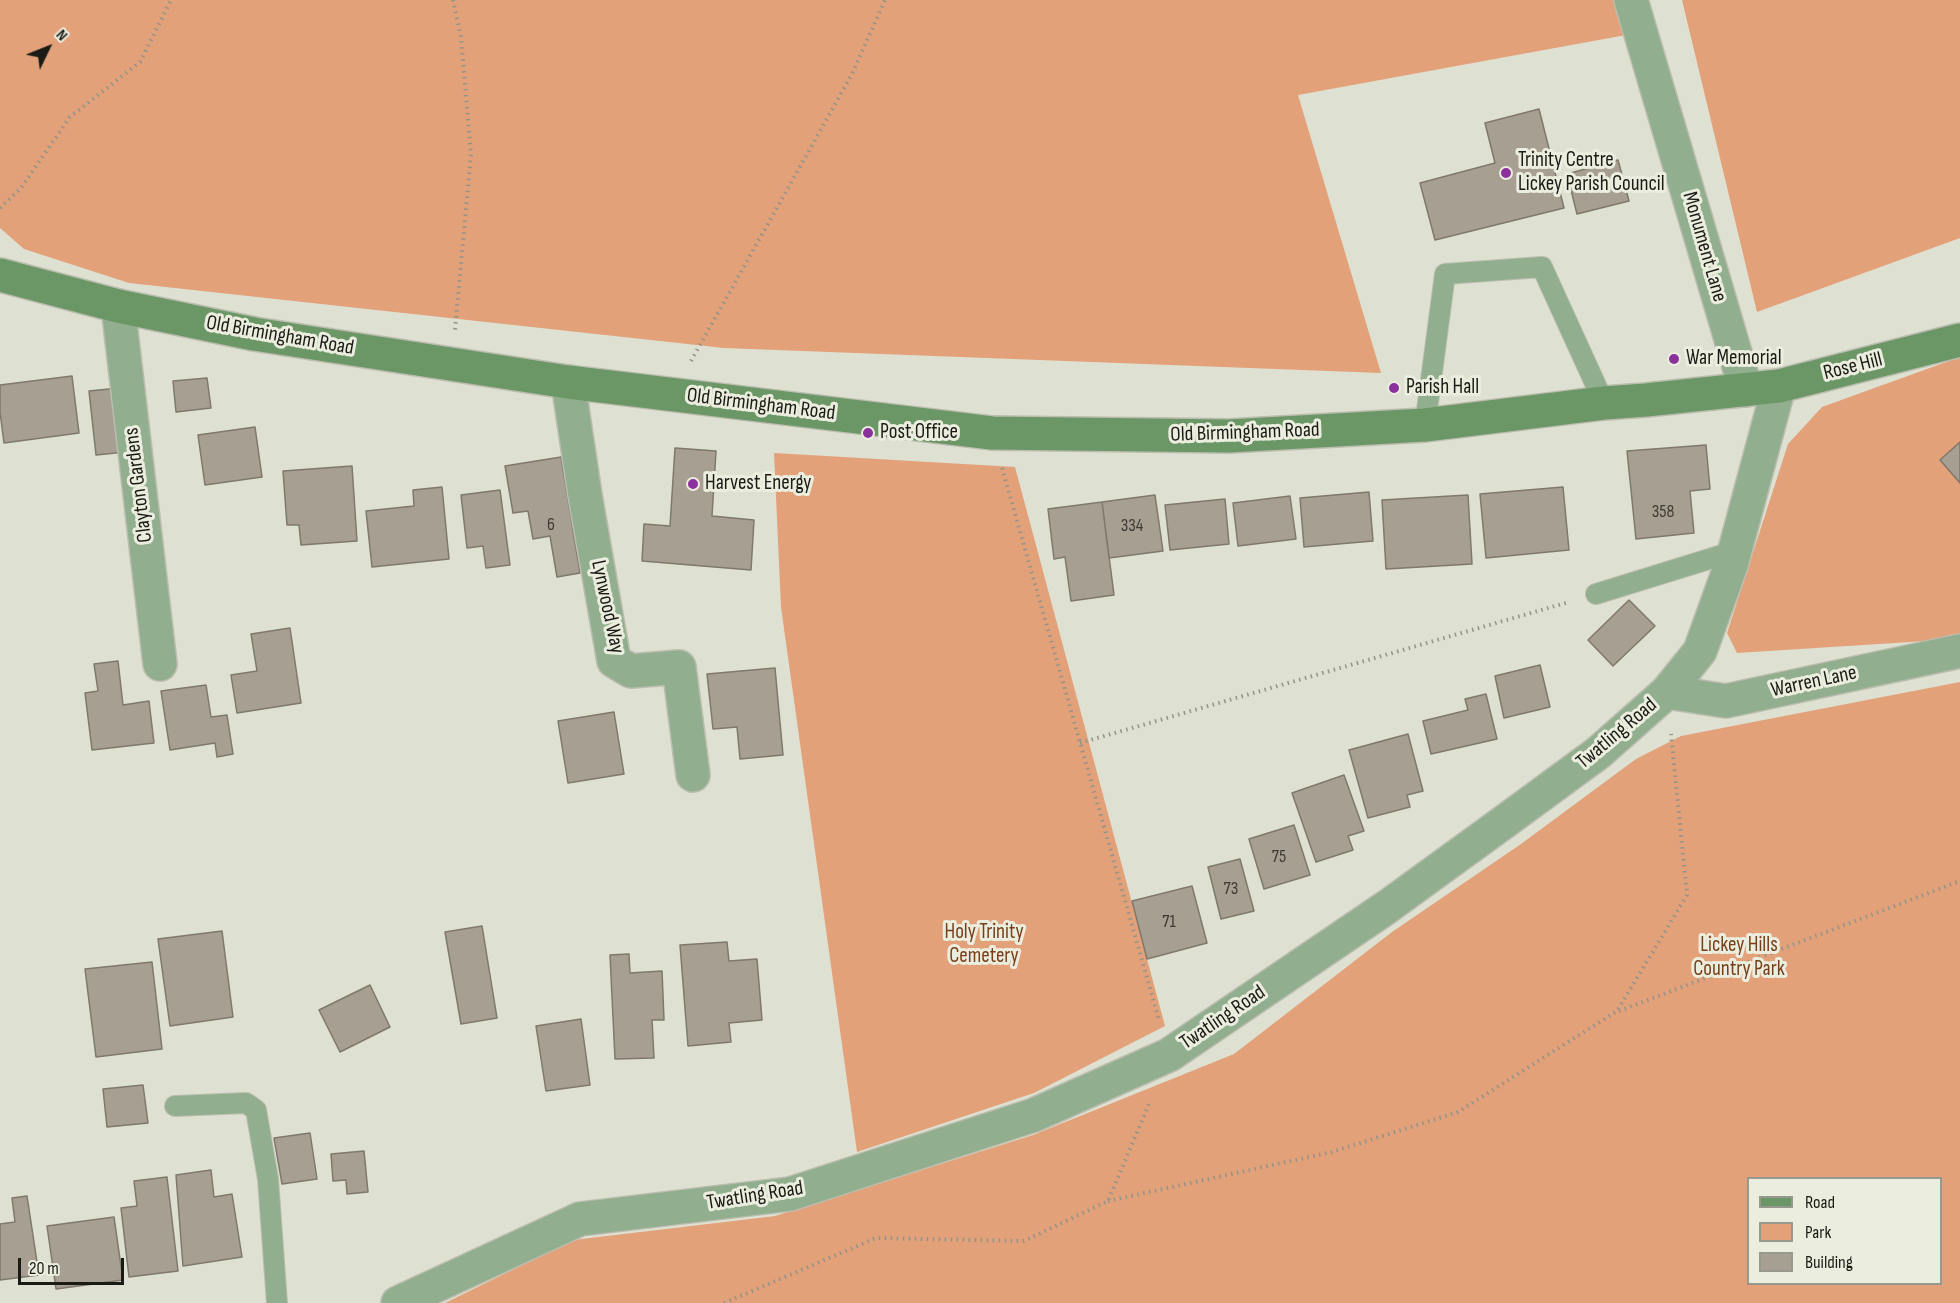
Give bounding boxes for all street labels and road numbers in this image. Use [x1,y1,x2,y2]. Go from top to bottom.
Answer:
street label: Monument Lane [1676,189,1732,305]
street label: Old Birmingham Road [204,311,356,361]
street label: Rose Hill [1821,348,1885,386]
street label: Old Birmingham Road [685,383,837,427]
street label: Old Birmingham Road [1170,418,1320,448]
street label: Clayton Gardens [119,426,159,544]
street label: Lynwood Way [585,558,629,656]
street label: Warren Lane [1769,661,1859,703]
street label: Twatling Road [1572,693,1662,775]
street label: Twatling Road [1176,980,1270,1056]
street label: Twatling Road [705,1176,805,1216]

